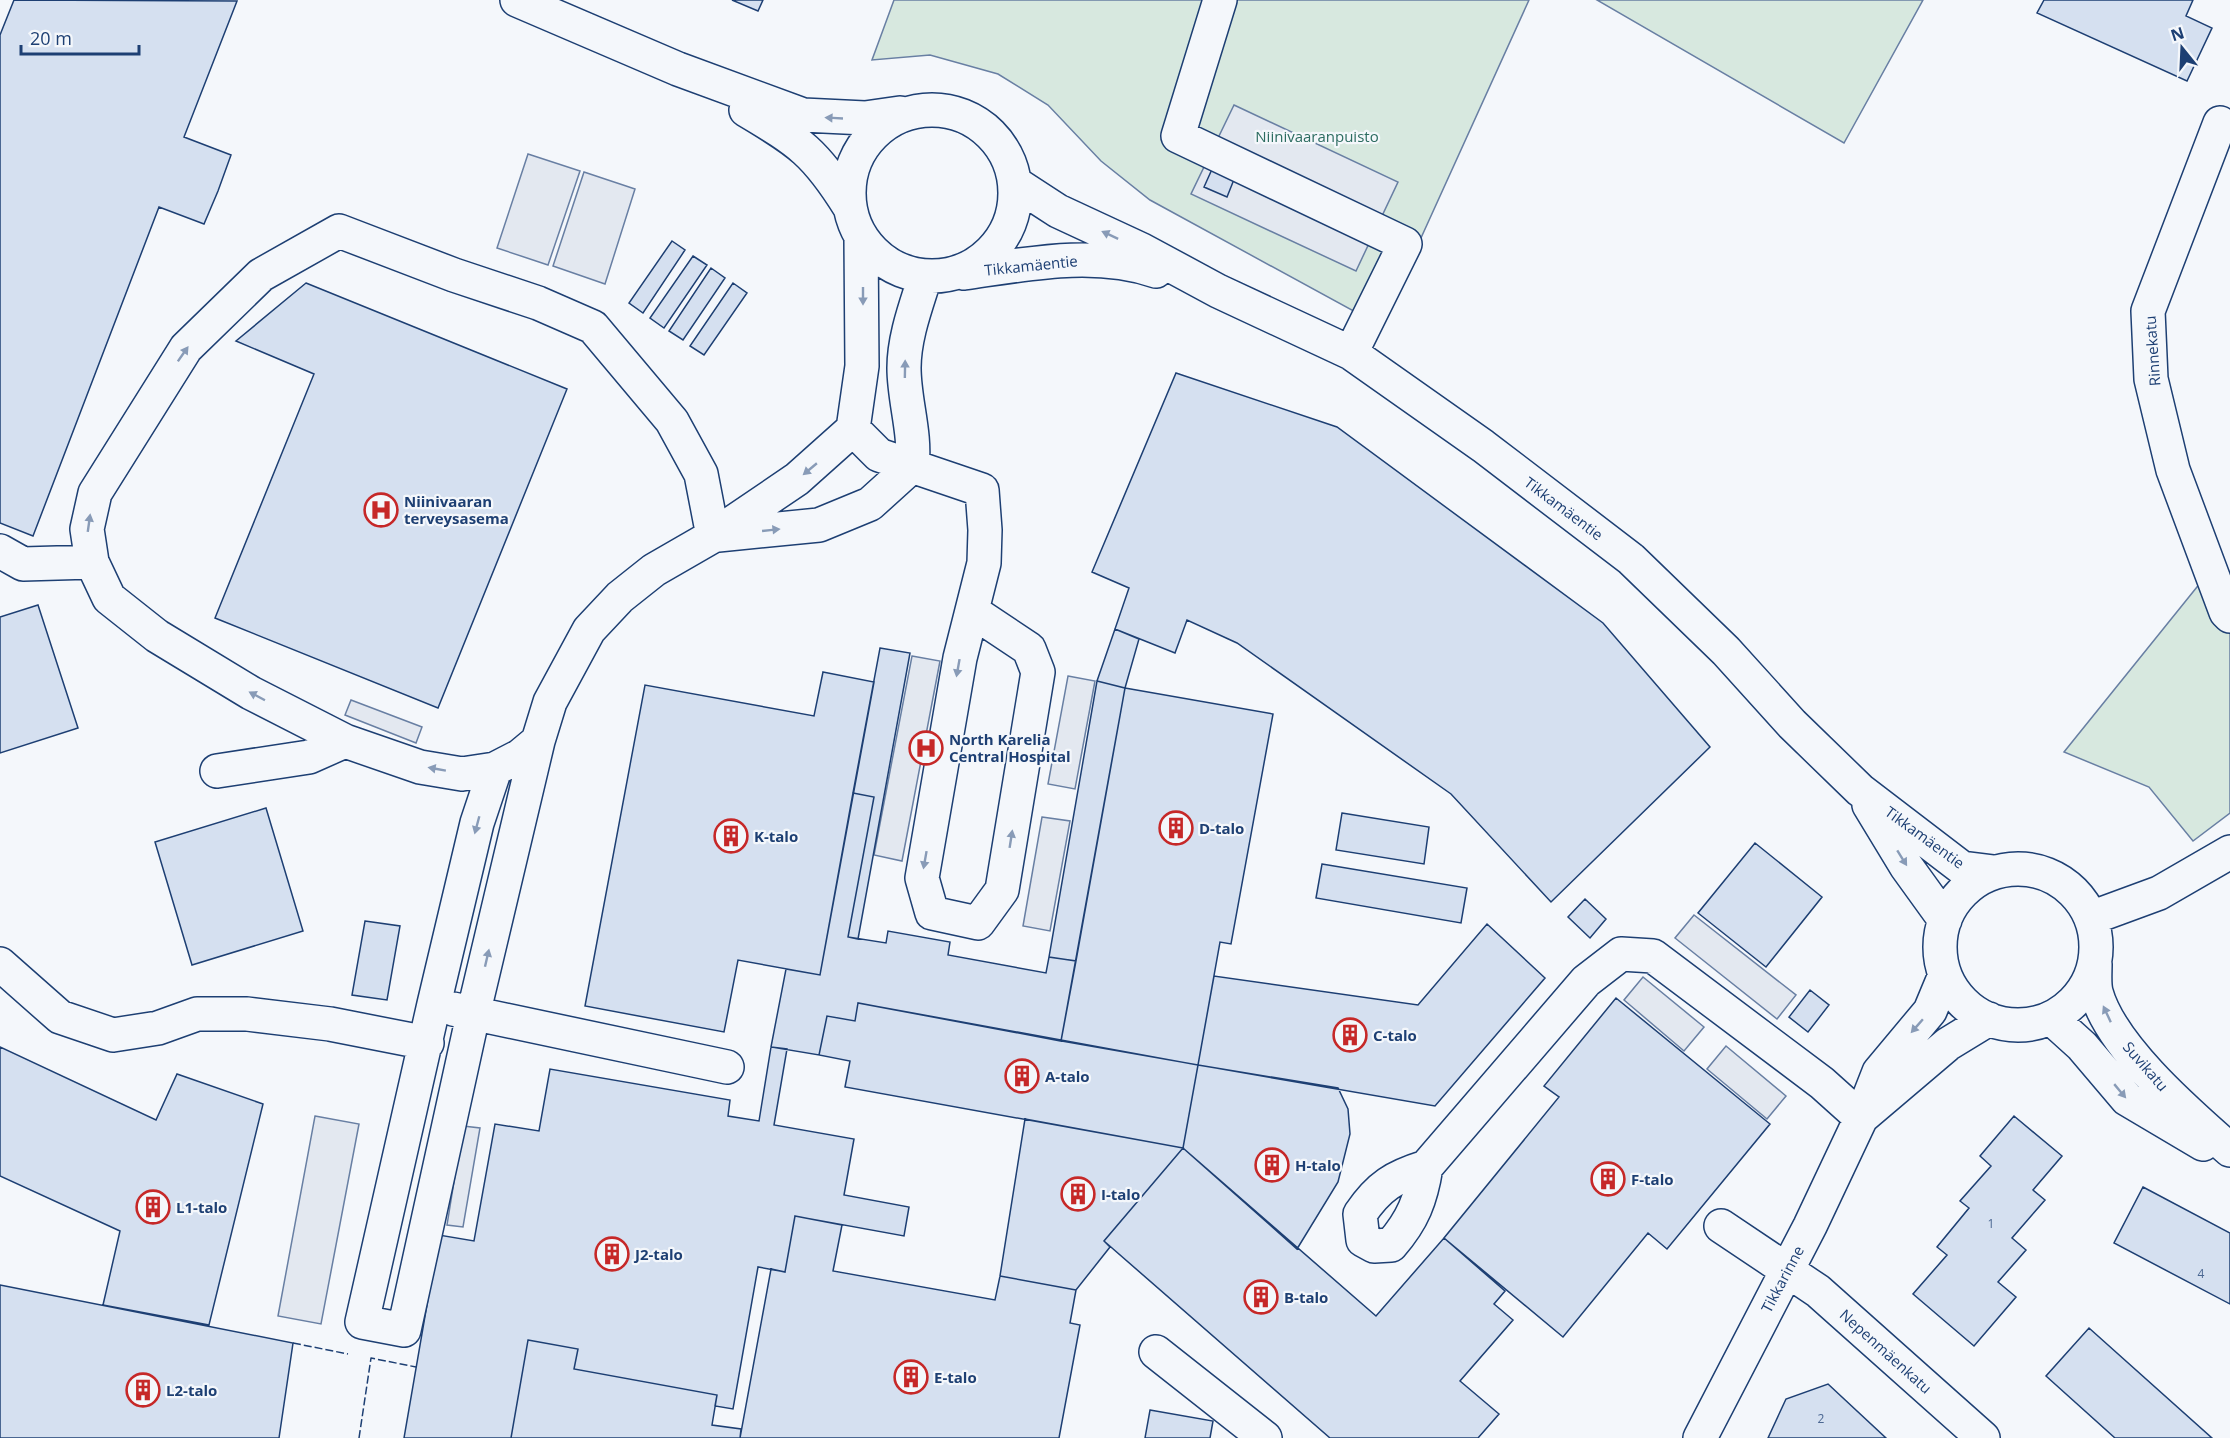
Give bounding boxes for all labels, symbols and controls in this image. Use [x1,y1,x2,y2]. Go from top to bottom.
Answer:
scale bar [21,18,140,56]
north arrow [2152,18,2212,78]
text: N [2168,21,2187,46]
text: 20 m [30,26,72,50]
one-way arrow [824,113,843,122]
park label: Niinivaaranpuisto [1255,126,1379,146]
one-way arrow [1101,231,1118,240]
street label: Tikkamäentie [983,250,1079,280]
one-way arrow [858,287,867,306]
street label: Rinnekatu [2140,315,2164,387]
one-way arrow [177,346,189,362]
one-way arrow [900,360,910,379]
one-way arrow [802,462,818,475]
street label: Tikkamäentie [1521,472,1607,544]
place label: Niinivaaran terveysasema [404,491,509,528]
hospital icon: Niinivaaran terveysasema [363,492,399,528]
one-way arrow [85,513,94,532]
one-way arrow [762,525,781,534]
one-way arrow [953,658,962,677]
one-way arrow [249,691,266,701]
place label: North Karelia Central Hospital [949,729,1071,766]
hospital icon: North Karelia Central Hospital [908,730,944,766]
one-way arrow [428,765,447,774]
street label: Tikkamäentie [1881,801,1969,873]
building icon: D-talo [1158,810,1194,846]
one-way arrow [472,816,481,834]
building icon: K-talo [713,818,749,854]
place label: D-talo [1199,818,1244,838]
place label: K-talo [754,826,798,846]
one-way arrow [1007,829,1016,848]
one-way arrow [920,850,929,869]
one-way arrow [1896,850,1907,866]
one-way arrow [482,949,492,968]
one-way arrow [2102,1006,2111,1023]
building icon: C-talo [1332,1017,1368,1053]
one-way arrow [1911,1018,1924,1033]
place label: C-talo [1373,1025,1417,1045]
street label: Suvikatu [2119,1037,2173,1095]
building icon: A-talo [1004,1058,1040,1094]
place label: A-talo [1045,1066,1090,1086]
one-way arrow [2113,1083,2126,1099]
building icon: H-talo [1254,1147,1290,1183]
place label: H-talo [1295,1155,1341,1175]
building icon: F-talo [1590,1161,1626,1197]
place label: F-talo [1631,1169,1674,1189]
building icon: I-talo [1060,1176,1096,1212]
place label: I-talo [1101,1184,1140,1204]
building icon: L1-talo [135,1189,171,1225]
place label: L1-talo [176,1197,227,1217]
house number: 1 [1988,1215,1994,1232]
building icon: J2-talo [594,1236,630,1272]
street label: Tikkarinne [1756,1242,1808,1316]
place label: J2-talo [633,1244,683,1264]
house number: 4 [2198,1265,2205,1282]
building icon: B-talo [1243,1279,1279,1315]
place label: B-talo [1284,1287,1328,1307]
street label: Nepenmäenkatu [1836,1304,1936,1398]
building icon: E-talo [893,1359,929,1395]
place label: E-talo [934,1367,977,1387]
building icon: L2-talo [125,1372,161,1408]
place label: L2-talo [166,1380,217,1400]
house number: 2 [1818,1410,1825,1427]

